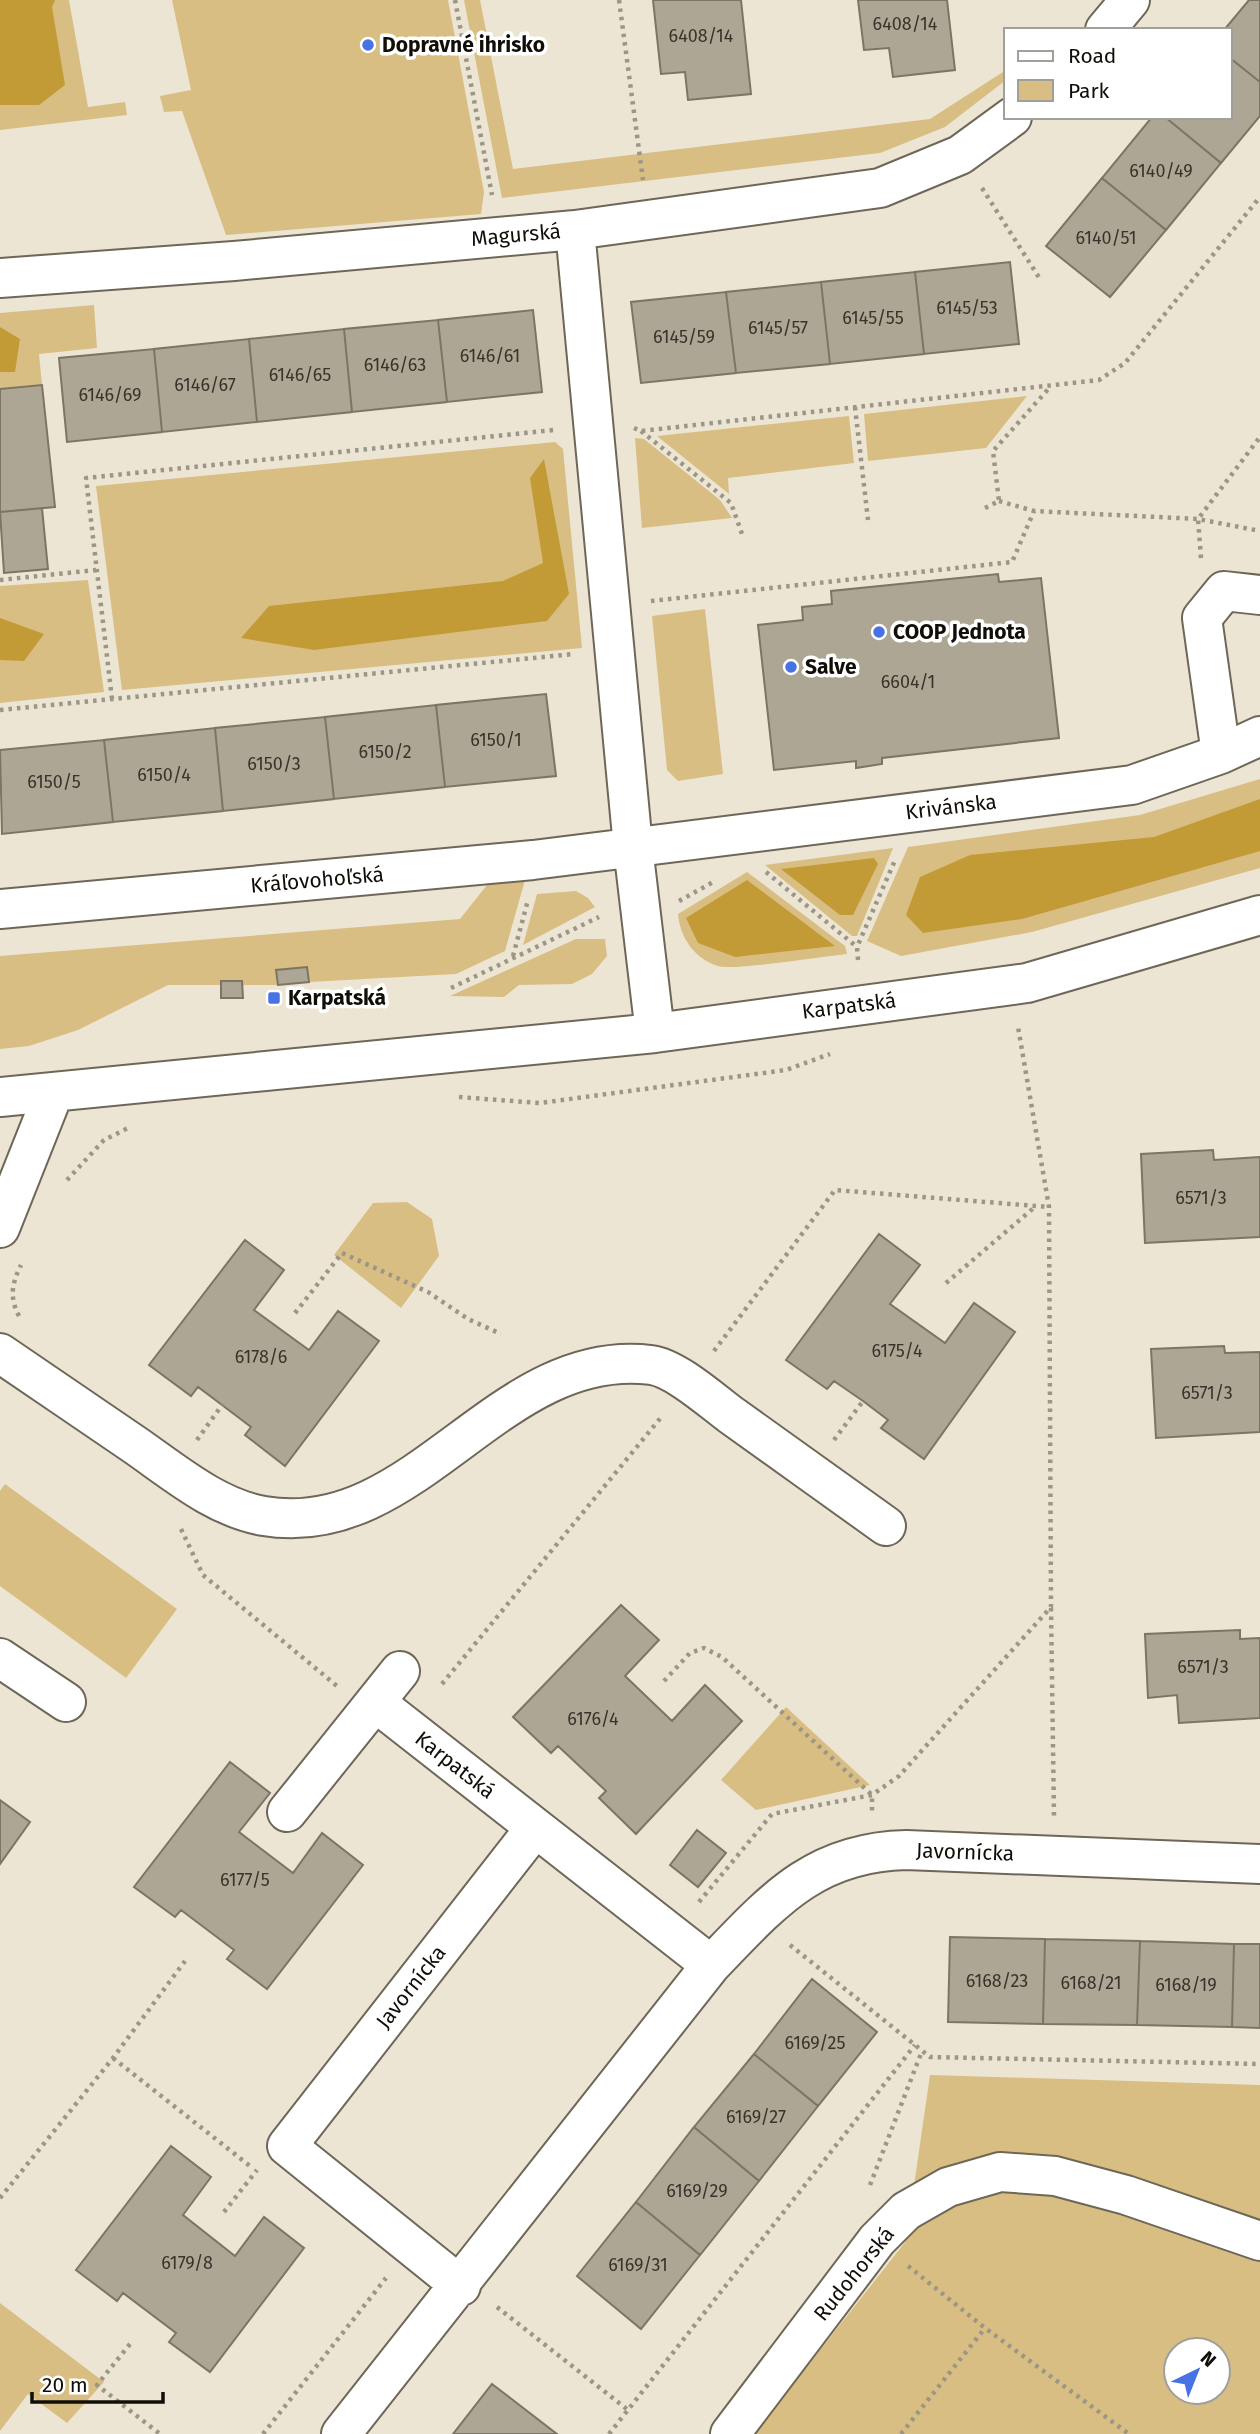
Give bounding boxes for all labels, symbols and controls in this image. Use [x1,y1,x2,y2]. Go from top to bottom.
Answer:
house number: 6408/14 [873,13,938,35]
house number: 6408/14 [669,25,734,47]
legend [1004,28,1232,119]
place label: Dopravné ihrisko [382,32,545,58]
marker: Dopravné ihrisko [360,37,376,53]
text: Road [1068,43,1116,69]
text: Park [1068,78,1110,104]
house number: 6140/49 [1129,160,1193,182]
street label: Magurská [470,218,562,252]
house number: 6140/51 [1075,227,1137,249]
house number: 6145/53 [936,297,998,319]
house number: 6145/55 [842,307,904,329]
house number: 6145/57 [748,317,808,339]
house number: 6145/59 [653,326,715,348]
house number: 6146/61 [460,345,520,367]
house number: 6146/63 [364,354,426,376]
house number: 6146/65 [269,364,331,386]
house number: 6146/67 [174,374,236,396]
house number: 6146/69 [79,384,141,406]
place label: COOP Jednota [893,619,1026,645]
marker: COOP Jednota [871,624,887,640]
place label: Salve [805,654,857,680]
marker: Salve [783,659,799,675]
house number: 6604/1 [881,671,935,693]
house number: 6150/1 [470,729,522,751]
house number: 6150/2 [358,741,412,763]
house number: 6150/3 [247,753,301,775]
house number: 6150/4 [137,764,191,786]
house number: 6150/5 [27,771,81,793]
street label: Krivánska [904,789,998,825]
street label: Kráľovohoľská [249,861,385,899]
place label: Karpatská [288,985,386,1011]
street label: Karpatská [800,987,898,1025]
marker: Karpatská [266,990,282,1006]
house number: 6571/3 [1175,1187,1227,1209]
house number: 6175/4 [872,1340,923,1362]
house number: 6178/6 [235,1346,287,1368]
house number: 6571/3 [1181,1382,1233,1404]
house number: 6571/3 [1177,1656,1229,1678]
house number: 6176/4 [567,1708,619,1730]
street label: Karpatská [410,1726,500,1804]
street label: Javornícka [915,1837,1015,1867]
house number: 6177/5 [220,1869,270,1891]
street label: Javornícka [371,1940,451,2034]
house number: 6168/23 [966,1970,1028,1992]
house number: 6168/21 [1061,1972,1121,1994]
house number: 6168/19 [1155,1974,1217,1996]
house number: 6169/25 [784,2032,846,2054]
house number: 6169/27 [726,2106,786,2128]
house number: 6169/29 [666,2180,728,2202]
street label: Rudohorská [808,2222,900,2326]
house number: 6179/8 [161,2252,213,2274]
house number: 6169/31 [608,2254,668,2276]
north arrow [1162,2336,1232,2406]
text: N [1196,2346,1221,2372]
scale bar [32,2360,163,2404]
text: 20 m [42,2372,88,2398]

